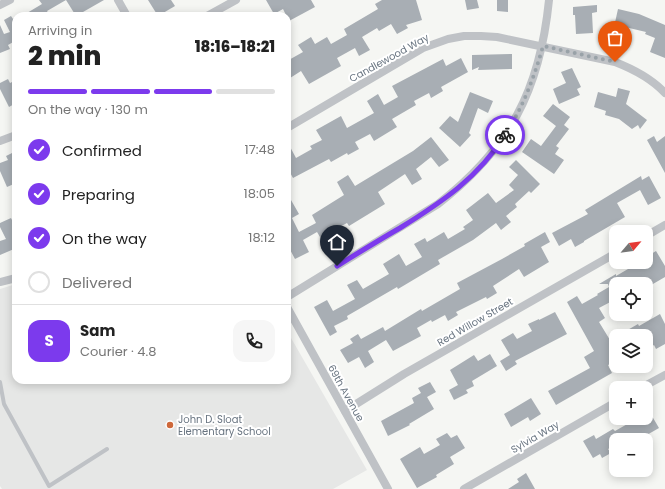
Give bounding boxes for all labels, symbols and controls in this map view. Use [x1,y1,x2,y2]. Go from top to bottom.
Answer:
text: Arriving in [28,21,92,40]
pin [598,21,632,62]
icon: bag [604,27,626,49]
street label: Candlewood Way [346,30,432,86]
text: 18:16–18:21 [195,36,275,57]
text: 2 min [28,38,101,74]
text: On the way · 130 m [28,100,148,119]
courier [485,115,525,155]
icon: bike [494,124,516,146]
icon: check [28,139,50,161]
text: Confirmed [62,140,142,161]
text: 17:48 [245,140,275,159]
icon: check [28,183,50,205]
text: Preparing [62,184,135,205]
text: 18:05 [244,184,275,203]
pin [320,225,354,266]
north arrow [609,225,653,269]
map controls [609,225,653,477]
icon: check [28,227,50,249]
text: On the way [62,228,147,249]
text: 18:12 [248,228,275,247]
icon: home [326,231,348,253]
text: Delivered [62,272,132,293]
button: locate [609,277,653,321]
street label: Red Willow Street [434,294,516,350]
text: Sam [80,320,115,341]
button: phone [233,320,275,362]
button: layers [609,329,653,373]
text: S [44,330,54,351]
text: Courier · 4.8 [80,342,156,361]
street label: 69th Avenue [324,362,368,424]
button: + [609,381,653,425]
place label: John D. Sloat Elementary School [178,412,271,439]
street label: Sylvia Way [508,417,562,457]
marker: John D. Sloat Elementary School [165,420,175,430]
button: − [609,433,653,477]

